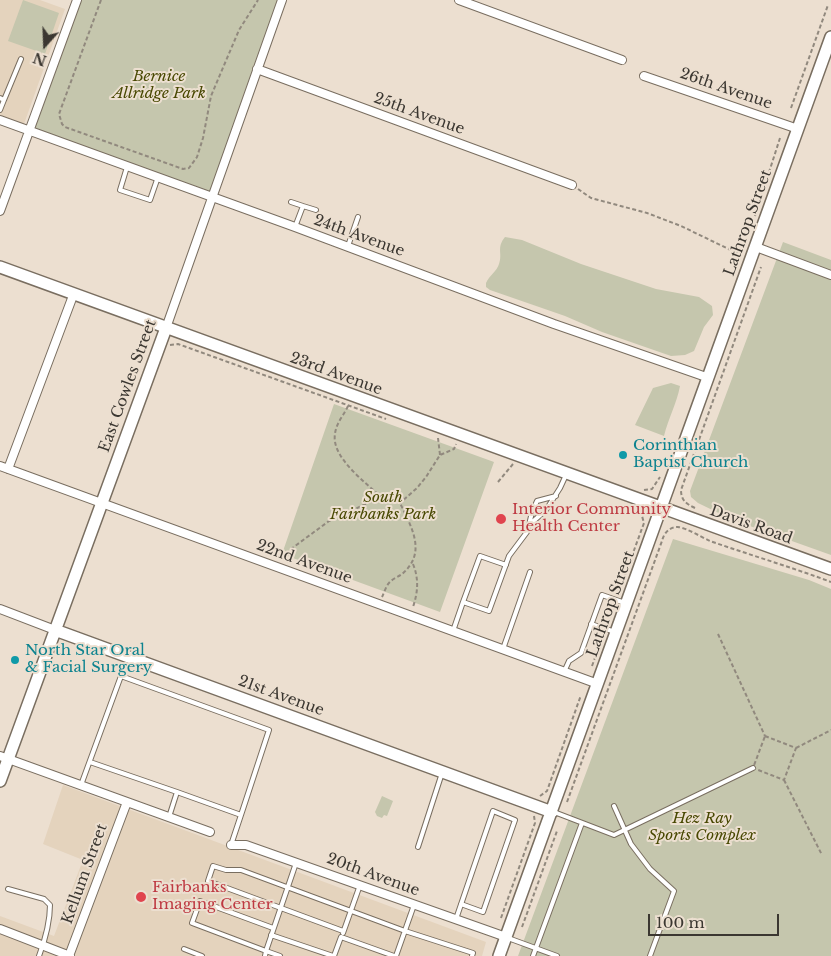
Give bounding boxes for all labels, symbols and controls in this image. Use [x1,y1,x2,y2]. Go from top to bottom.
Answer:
north arrow [20,20,70,70]
text: N [31,48,49,70]
street label: 26th Avenue [678,65,774,113]
park label: Bernice Allridge Park [112,68,206,103]
street label: 25th Avenue [371,89,467,139]
street label: Lathrop Street [720,167,776,279]
street label: 24th Avenue [311,211,407,261]
street label: East Cowles Street [96,317,160,455]
street label: 23rd Avenue [287,349,385,399]
place label: Corinthian Baptist Church [633,437,748,472]
marker: Corinthian Baptist Church [617,449,629,461]
park label: South Fairbanks Park [330,489,436,524]
place label: Interior Community Health Center [512,501,671,536]
street label: Davis Road [707,502,795,548]
marker: Interior Community Health Center [494,512,508,526]
street label: 22nd Avenue [254,536,354,588]
street label: Lathrop Street [583,548,639,660]
place label: North Star Oral & Facial Surgery [25,642,152,677]
marker: North Star Oral & Facial Surgery [9,654,21,666]
street label: 21st Avenue [236,672,326,720]
park label: Hez Ray Sports Complex [648,810,756,845]
street label: Kellum Street [59,821,111,927]
street label: 20th Avenue [324,850,422,900]
place label: Fairbanks Imaging Center [152,879,273,914]
marker: Fairbanks Imaging Center [134,890,148,904]
scale bar [651,904,782,936]
text: 100 m [656,913,705,932]

